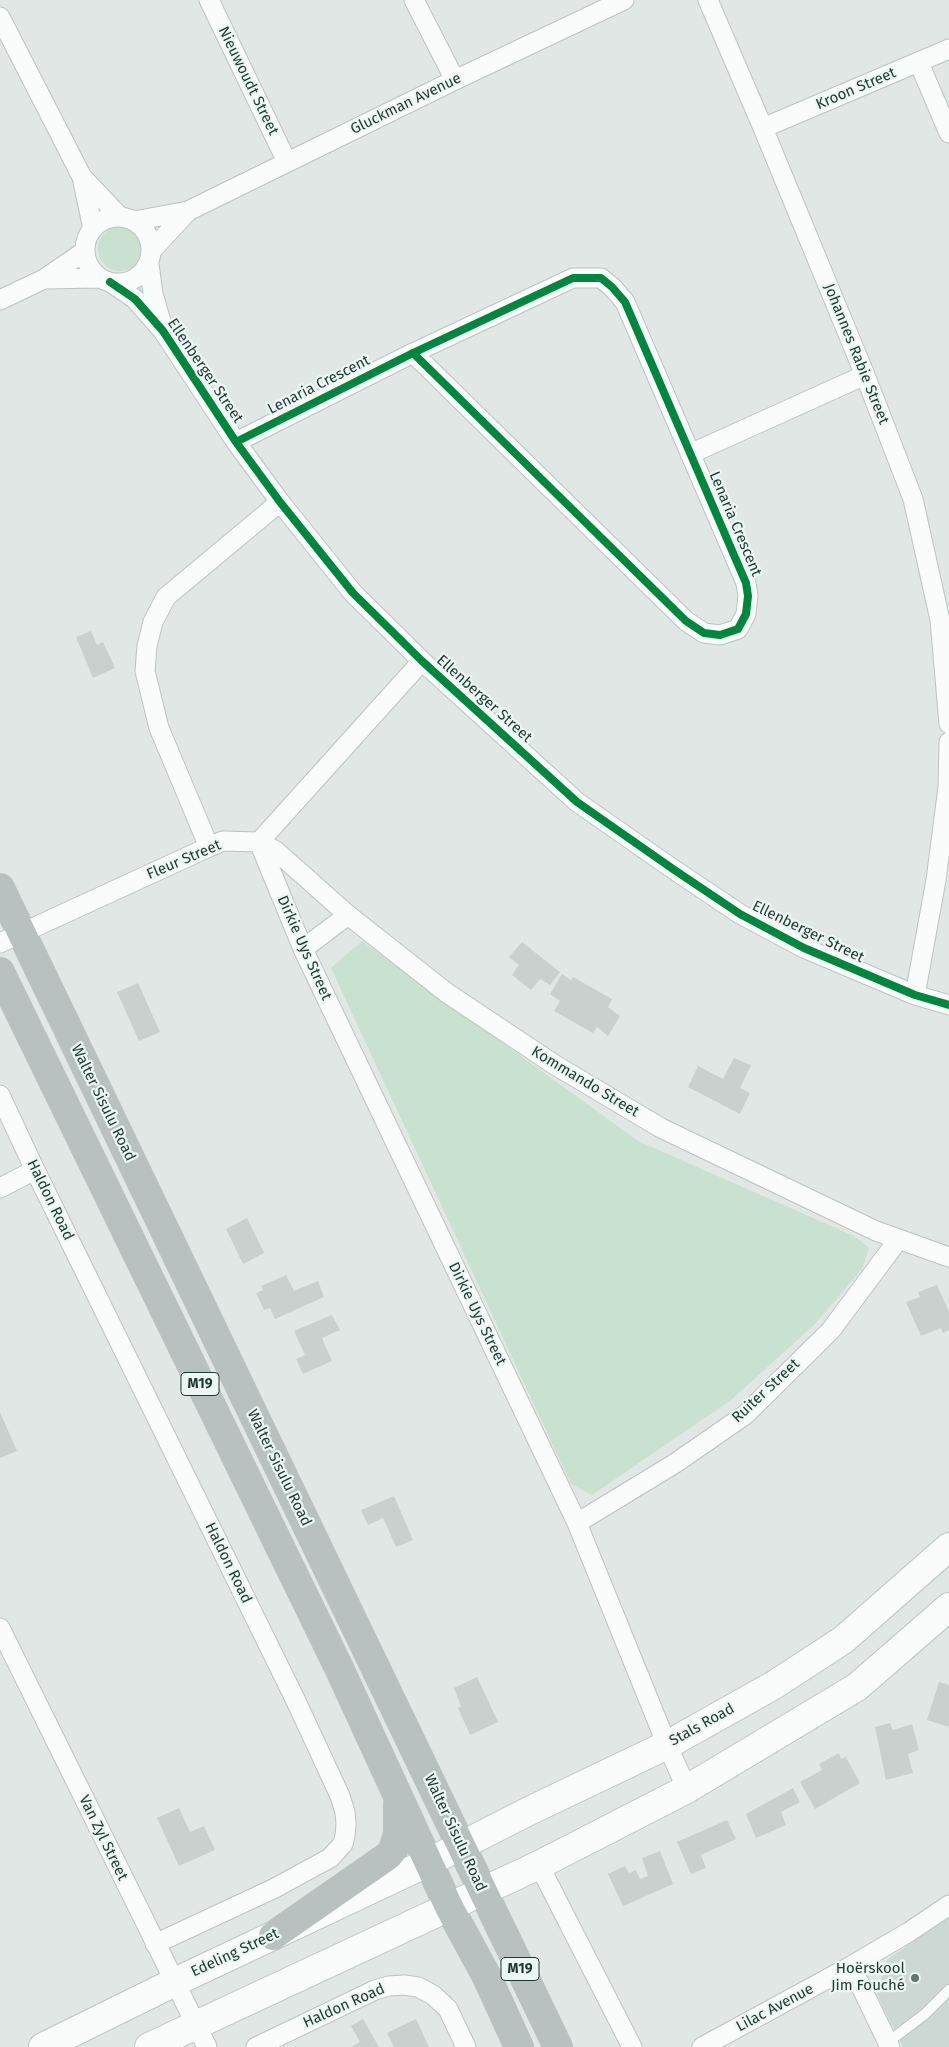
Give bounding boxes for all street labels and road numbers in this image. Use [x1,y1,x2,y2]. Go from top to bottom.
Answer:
street label: Nieuwoudt Street [214,24,282,138]
street label: Kroon Street [813,64,899,114]
street label: Gluckman Avenue [348,69,464,139]
street label: Johannes Rabie Street [820,281,892,427]
street label: Ellenberger Street [163,315,247,427]
street label: Lenaria Crescent [265,351,373,419]
street label: Lenaria Crescent [705,469,765,579]
street label: Ellenberger Street [432,651,536,747]
street label: Fleur Street [144,836,224,884]
street label: Dirkie Uys Street [273,893,335,1003]
street label: Ellenberger Street [749,897,867,967]
street label: Walter Sisulu Road [67,1042,139,1164]
street label: Kommando Street [528,1043,642,1121]
street label: Haldon Road [23,1157,77,1243]
street label: Dirkie Uys Street [444,1259,510,1369]
street label: Ruiter Street [728,1355,804,1427]
road number: M19 [181,1372,219,1396]
street label: Walter Sisulu Road [243,1407,315,1529]
street label: Haldon Road [201,1520,255,1606]
street label: Stals Road [666,1700,738,1750]
street label: Walter Sisulu Road [420,1772,490,1894]
street label: Van Zyl Street [75,1792,131,1884]
street label: Edeling Street [188,1925,282,1981]
road number: M19 [501,1958,539,1980]
street label: Haldon Road [300,1980,388,2032]
street label: Lilac Avenue [733,1980,817,2036]

